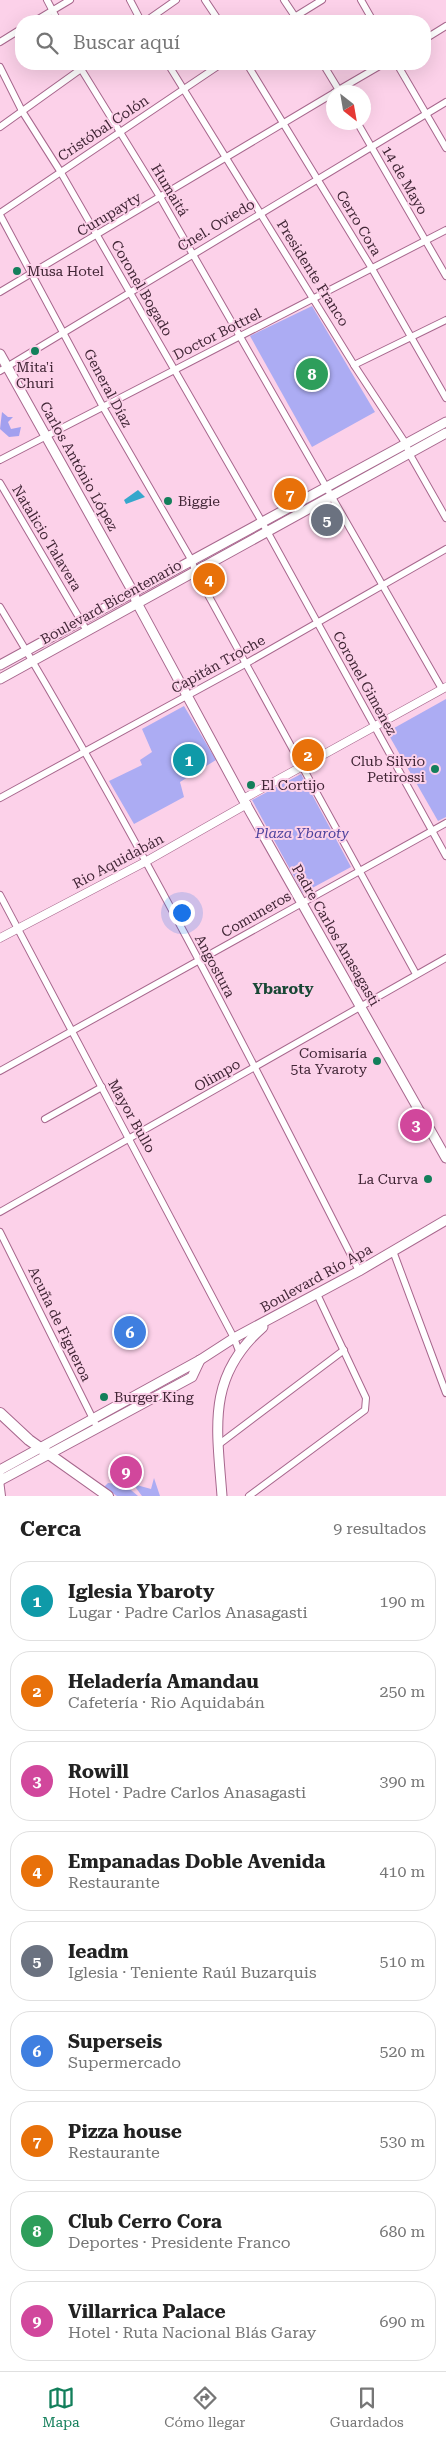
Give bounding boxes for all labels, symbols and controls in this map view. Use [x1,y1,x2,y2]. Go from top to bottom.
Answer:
search box [15,15,431,70]
icon: search [33,29,61,57]
text: Buscar aquí [73,31,180,54]
north arrow [326,85,371,130]
street label: Cristóbal Colón [55,92,151,164]
street label: 14 de Mayo [379,143,431,217]
street label: Humaitá [148,161,192,219]
street label: Cerro Cora [333,187,385,259]
street label: Curupayty [74,188,145,239]
street label: Cnel. Oviedo [174,196,258,254]
street label: Presidente Franco [274,217,352,329]
street label: Coronel Bogado [108,237,176,339]
place label: Musa Hotel [27,263,104,279]
marker: Musa Hotel [11,265,23,277]
street label: Doctor Bottrel [170,305,264,363]
marker: Mita'i Churi [29,345,41,357]
street label: General Díaz [81,346,135,430]
pin: 8 [296,355,328,393]
place label: Mita'i Churi [16,359,54,391]
street label: Carlos António López [37,399,121,534]
pin: 7 [274,475,306,513]
street label: Natalicio Talavera [9,482,85,594]
place label: Biggie [178,493,220,509]
marker: Biggie [162,495,174,507]
pin: 5 [311,501,343,539]
street label: Boulevard Bicentenario [38,557,184,647]
pin: 4 [193,560,225,598]
street label: Coronel Gimenez [330,628,400,738]
street label: Capitán Troche [168,632,268,696]
pin: 2 [292,736,324,774]
pin: 1 [173,741,205,779]
place label: Club Silvio Petirossi [351,753,426,785]
marker: Club Silvio Petirossi [429,763,441,775]
place label: El Cortijo [261,777,325,793]
marker: El Cortijo [245,779,257,791]
park label: Plaza Ybaroty [254,825,349,841]
street label: Rio Aquidabán [70,830,166,892]
street label: Padre Carlos Anasagasti [289,861,383,1009]
street label: Comuneros [218,887,294,940]
your location [169,900,195,926]
street label: Angostura [192,932,238,1001]
district label: Ybaroty [252,980,314,998]
place label: Comisaría 5ta Yvaroty [291,1045,368,1077]
street label: Olimpo [191,1055,243,1095]
marker: Comisaría 5ta Yvaroty [371,1055,383,1067]
street label: Mayor Bullo [105,1076,159,1156]
pin: 3 [400,1106,432,1144]
place label: La Curva [358,1171,418,1187]
marker: La Curva [422,1173,434,1185]
street label: Boulevard Río Apa [258,1241,375,1315]
street label: Acuña de Figueroa [25,1264,95,1384]
pin: 6 [114,1313,146,1351]
place label: Burger King [114,1389,194,1405]
marker: Burger King [98,1391,110,1403]
pin: 9 [110,1453,142,1491]
text: Cerca [20,1517,81,1541]
text: 9 resultados [333,1519,426,1538]
text: Iglesia Ybaroty [68,1580,214,1603]
text: 1 [33,1592,41,1611]
text: 190 m [379,1592,425,1611]
text: Lugar · Padre Carlos Anasagasti [68,1603,308,1622]
text: Heladería Amandau [68,1670,259,1693]
text: 2 [33,1682,41,1701]
text: 250 m [379,1682,425,1701]
text: Cafetería · Rio Aquidabán [68,1693,265,1712]
text: Rowill [68,1760,129,1783]
text: 3 [33,1772,41,1791]
text: 390 m [379,1772,425,1791]
text: Hotel · Padre Carlos Anasagasti [68,1783,306,1802]
text: Empanadas Doble Avenida [68,1850,326,1873]
text: 4 [33,1862,41,1881]
text: 410 m [379,1862,425,1881]
text: Restaurante [68,1873,160,1892]
text: Ieadm [68,1940,128,1963]
text: 5 [33,1952,41,1971]
text: 510 m [379,1952,425,1971]
text: Iglesia · Teniente Raúl Buzarquis [68,1963,317,1982]
text: Superseis [68,2030,162,2053]
text: 6 [33,2042,41,2061]
text: 520 m [379,2042,425,2061]
text: Supermercado [68,2053,181,2072]
text: Pizza house [68,2120,182,2143]
text: 7 [33,2132,41,2151]
text: 530 m [379,2132,425,2151]
text: Restaurante [68,2143,160,2162]
text: Club Cerro Cora [68,2210,222,2233]
text: 8 [33,2222,41,2241]
text: 680 m [379,2222,425,2241]
text: Deportes · Presidente Franco [68,2233,291,2252]
text: Villarrica Palace [68,2300,226,2323]
text: 9 [33,2312,41,2331]
text: 690 m [379,2312,425,2331]
text: Hotel · Ruta Nacional Blás Garay [68,2323,316,2342]
tab: Mapa [42,2384,80,2430]
tab: Cómo llegar [164,2384,245,2430]
tab: Guardados [330,2384,404,2430]

